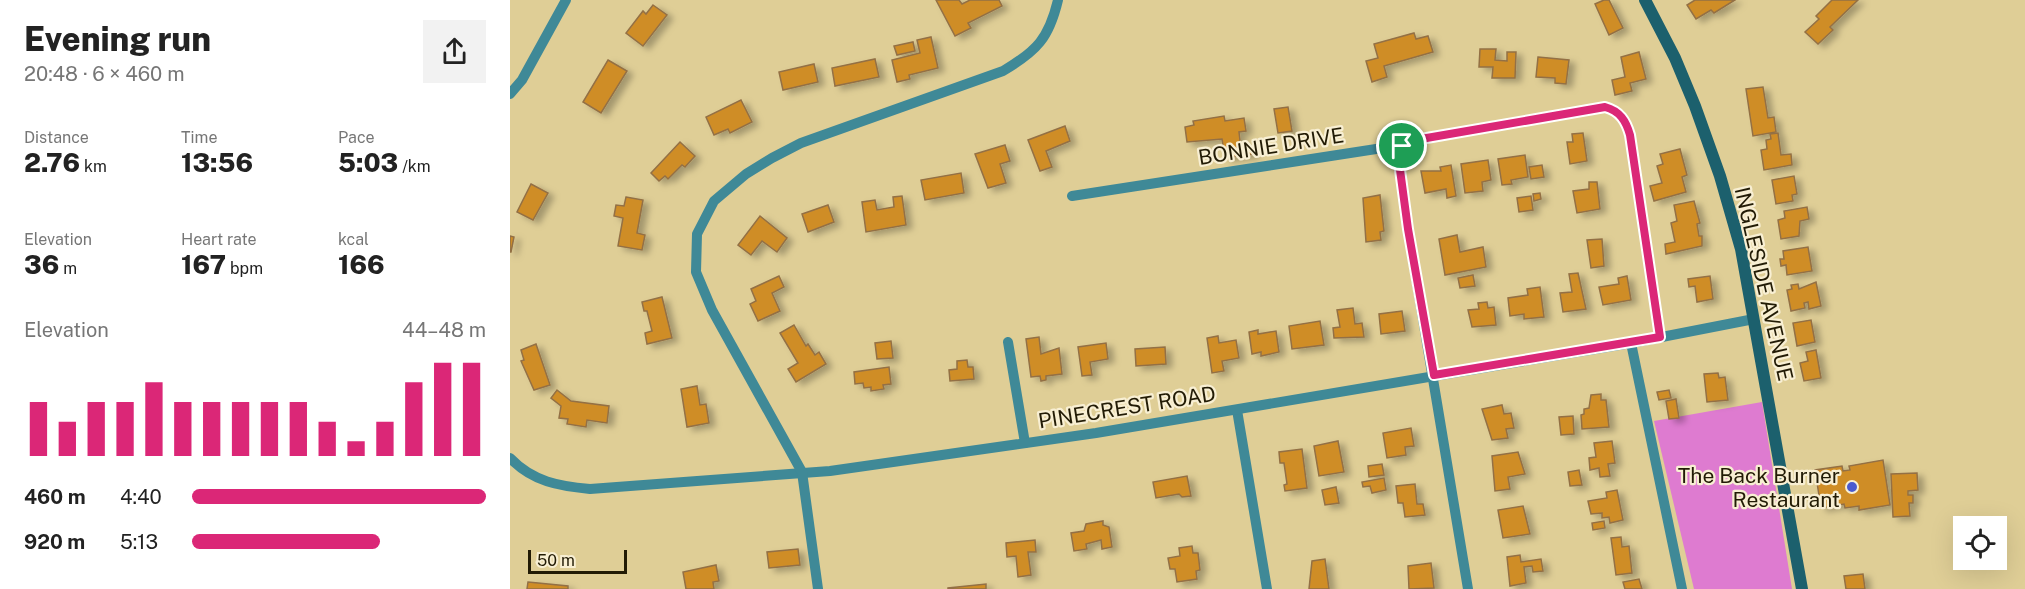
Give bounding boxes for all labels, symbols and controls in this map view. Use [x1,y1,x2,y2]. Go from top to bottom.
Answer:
text: Evening run [24,20,211,58]
button: share [423,20,486,83]
text: 20:48 · 6 × 460 m [24,62,185,86]
pin [1376,120,1427,171]
street label: BONNIE DRIVE [1196,122,1346,170]
text: Distance [24,128,89,147]
text: Time [181,128,217,147]
text: Pace [338,128,375,147]
icon: arrive [1385,129,1418,162]
text: 2.76 [24,147,80,178]
text: 13:56 [181,147,253,178]
text: 5:03 [338,147,398,178]
text: km [80,157,107,176]
text: /km [398,157,431,176]
street label: INGLESIDE AVENUE [1730,185,1798,383]
text: Elevation [24,230,92,249]
text: Heart rate [181,230,257,249]
text: kcal [338,230,369,249]
text: 36 [24,249,59,280]
text: 167 [181,249,226,280]
text: 166 [338,249,385,280]
text: m [59,259,77,278]
text: bpm [226,259,263,278]
text: Elevation [24,318,109,342]
text: 44–48 m [402,318,486,342]
street label: PINECREST ROAD [1036,381,1218,433]
place label: The Back Burner Restaurant [1678,463,1840,512]
marker: The Back Burner Restaurant [1845,480,1859,494]
text: 460 m [24,485,86,509]
text: 4:40 [120,485,162,509]
map controls [1953,516,2007,570]
button: locate [1953,516,2007,570]
text: 920 m [24,530,85,554]
text: 5:13 [120,530,158,554]
scale bar [528,547,627,574]
text: 50 m [537,551,575,570]

